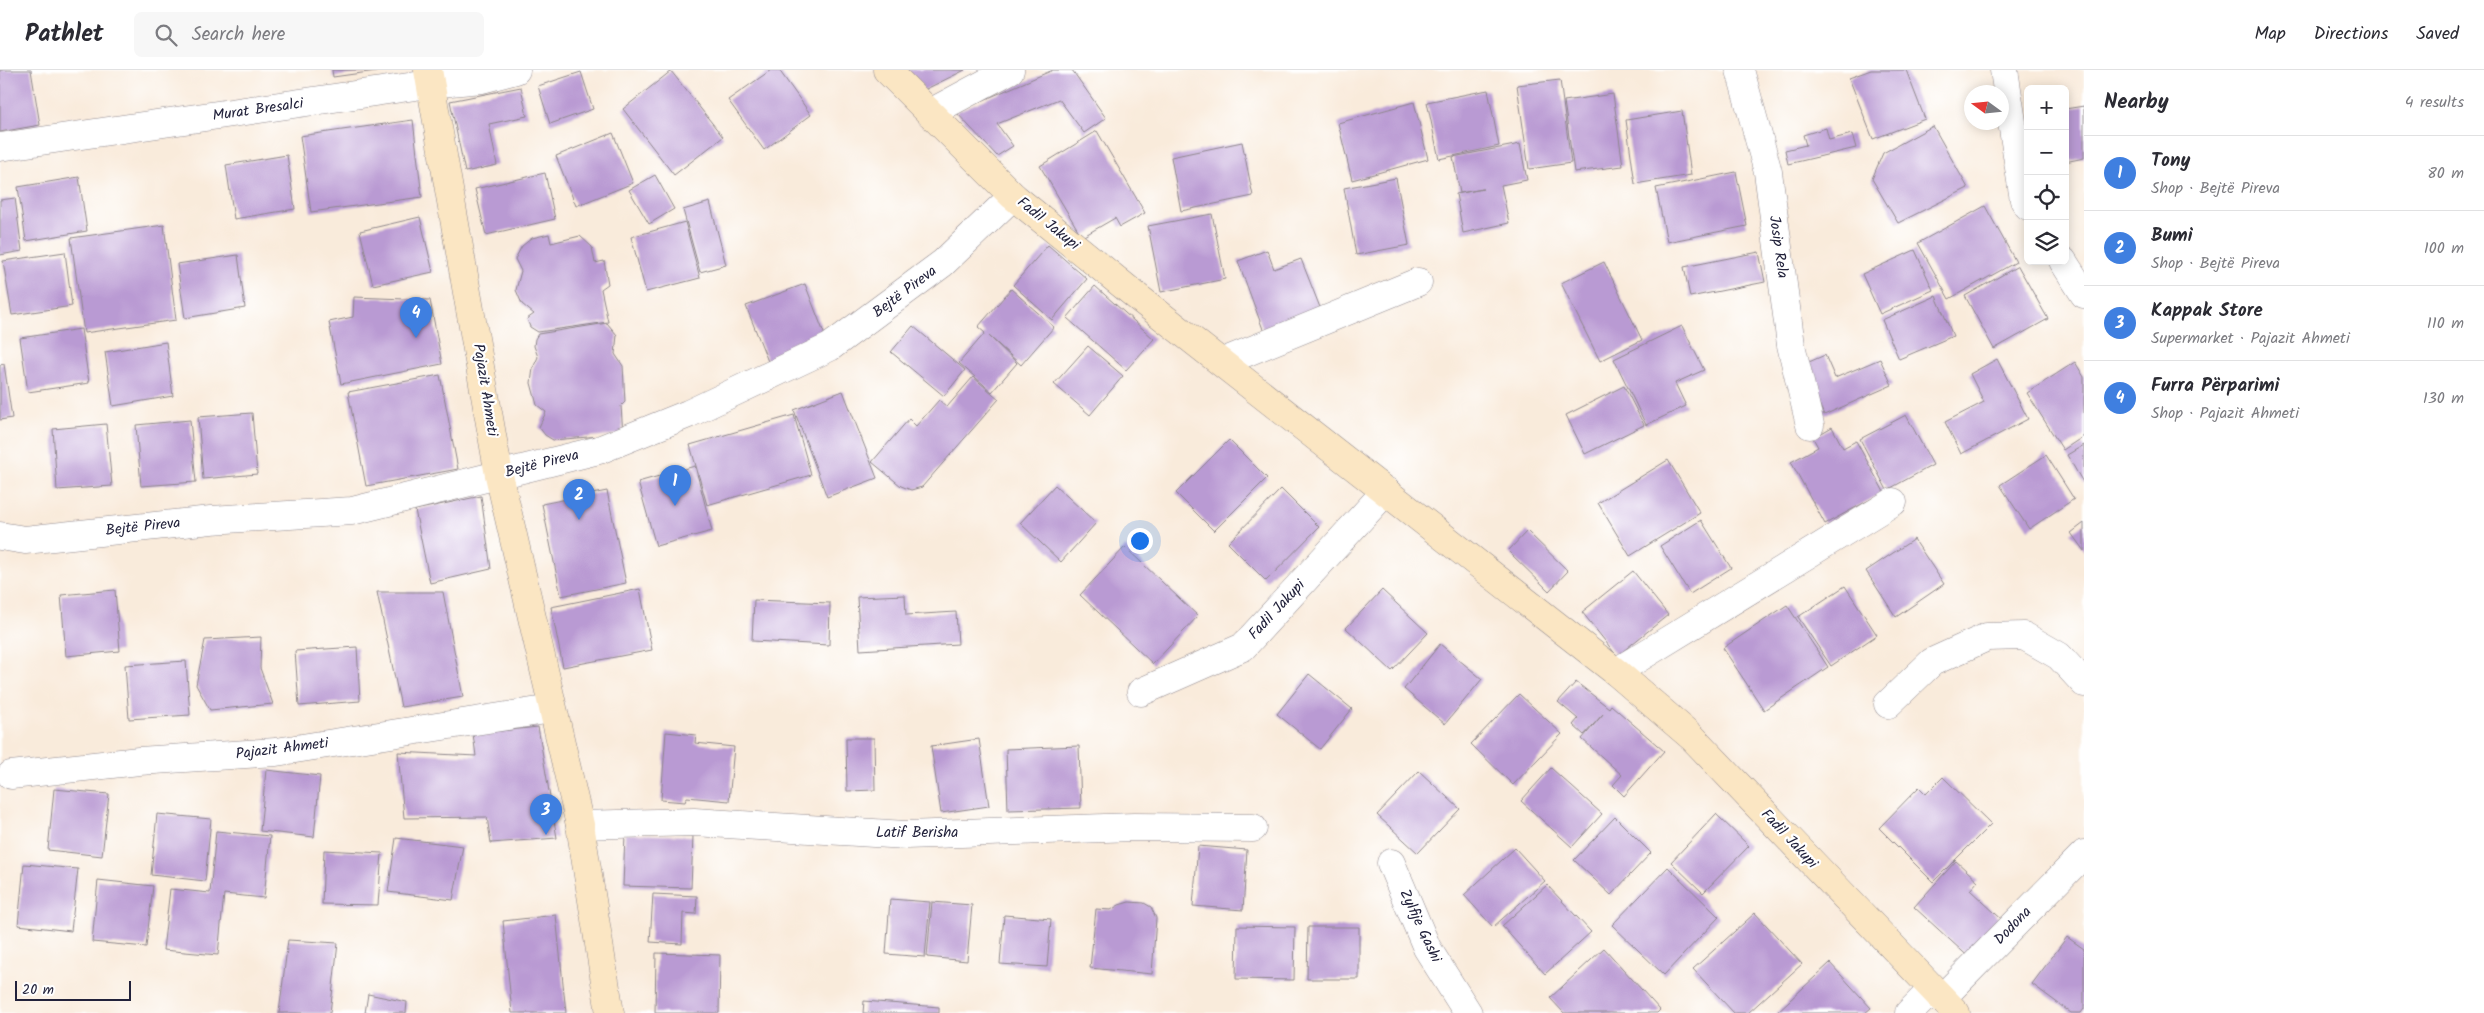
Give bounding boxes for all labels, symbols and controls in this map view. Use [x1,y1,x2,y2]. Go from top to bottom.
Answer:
search box [134,12,484,57]
text: Pathlet [25,15,104,54]
text: Search here [192,20,285,50]
text: Map [2254,20,2286,49]
text: Directions [2314,20,2388,49]
text: Saved [2416,20,2459,49]
icon: search [152,21,180,49]
north arrow [1964,85,2009,130]
map controls [2024,85,2069,265]
button: + [2024,85,2069,130]
text: Nearby [2104,86,2169,119]
text: 4 results [2405,90,2464,115]
street label: Murat Bresalci [211,92,306,128]
button: − [2024,130,2069,175]
text: Tony [2151,146,2190,176]
text: 1 [2118,161,2122,186]
text: 80 m [2427,161,2464,186]
button: locate [2024,175,2069,220]
text: Shop · Bejtë Pireva [2151,176,2280,201]
street label: Fadil Jakupi [1011,191,1086,258]
street label: Josip Rela [1762,214,1794,280]
button: layers [2024,220,2069,265]
text: Bumi [2151,221,2193,251]
text: 2 [2115,236,2125,261]
text: 100 m [2424,236,2464,261]
text: Shop · Bejtë Pireva [2151,251,2280,276]
street label: Bejtë Pireva [868,260,942,324]
text: Kappak Store [2151,296,2263,326]
pin: 4 [400,297,432,338]
text: 3 [2116,311,2124,336]
text: 110 m [2427,311,2464,336]
text: Supermarket · Pajazit Ahmeti [2151,326,2350,351]
street label: Pajazit Ahmeti [466,342,504,439]
text: Furra Përparimi [2151,371,2279,401]
text: 4 [2116,386,2124,411]
text: 130 m [2423,386,2464,411]
text: Shop · Pajazit Ahmeti [2151,401,2299,426]
street label: Bejtë Pireva [503,443,581,485]
pin: 1 [659,465,691,506]
pin: 2 [563,479,595,520]
street label: Bejtë Pireva [104,511,182,543]
your location [1127,528,1153,554]
street label: Fadil Jakupi [1243,573,1312,645]
street label: Pajazit Ahmeti [234,731,331,767]
pin: 3 [530,794,562,835]
street label: Fadil Jakupi [1755,804,1824,876]
street label: Latif Berisha [876,821,958,845]
street label: Zylfije Gashi [1392,885,1448,968]
street label: Dodona [1988,901,2038,951]
scale bar [15,978,131,1001]
text: 20 m [22,979,54,1001]

